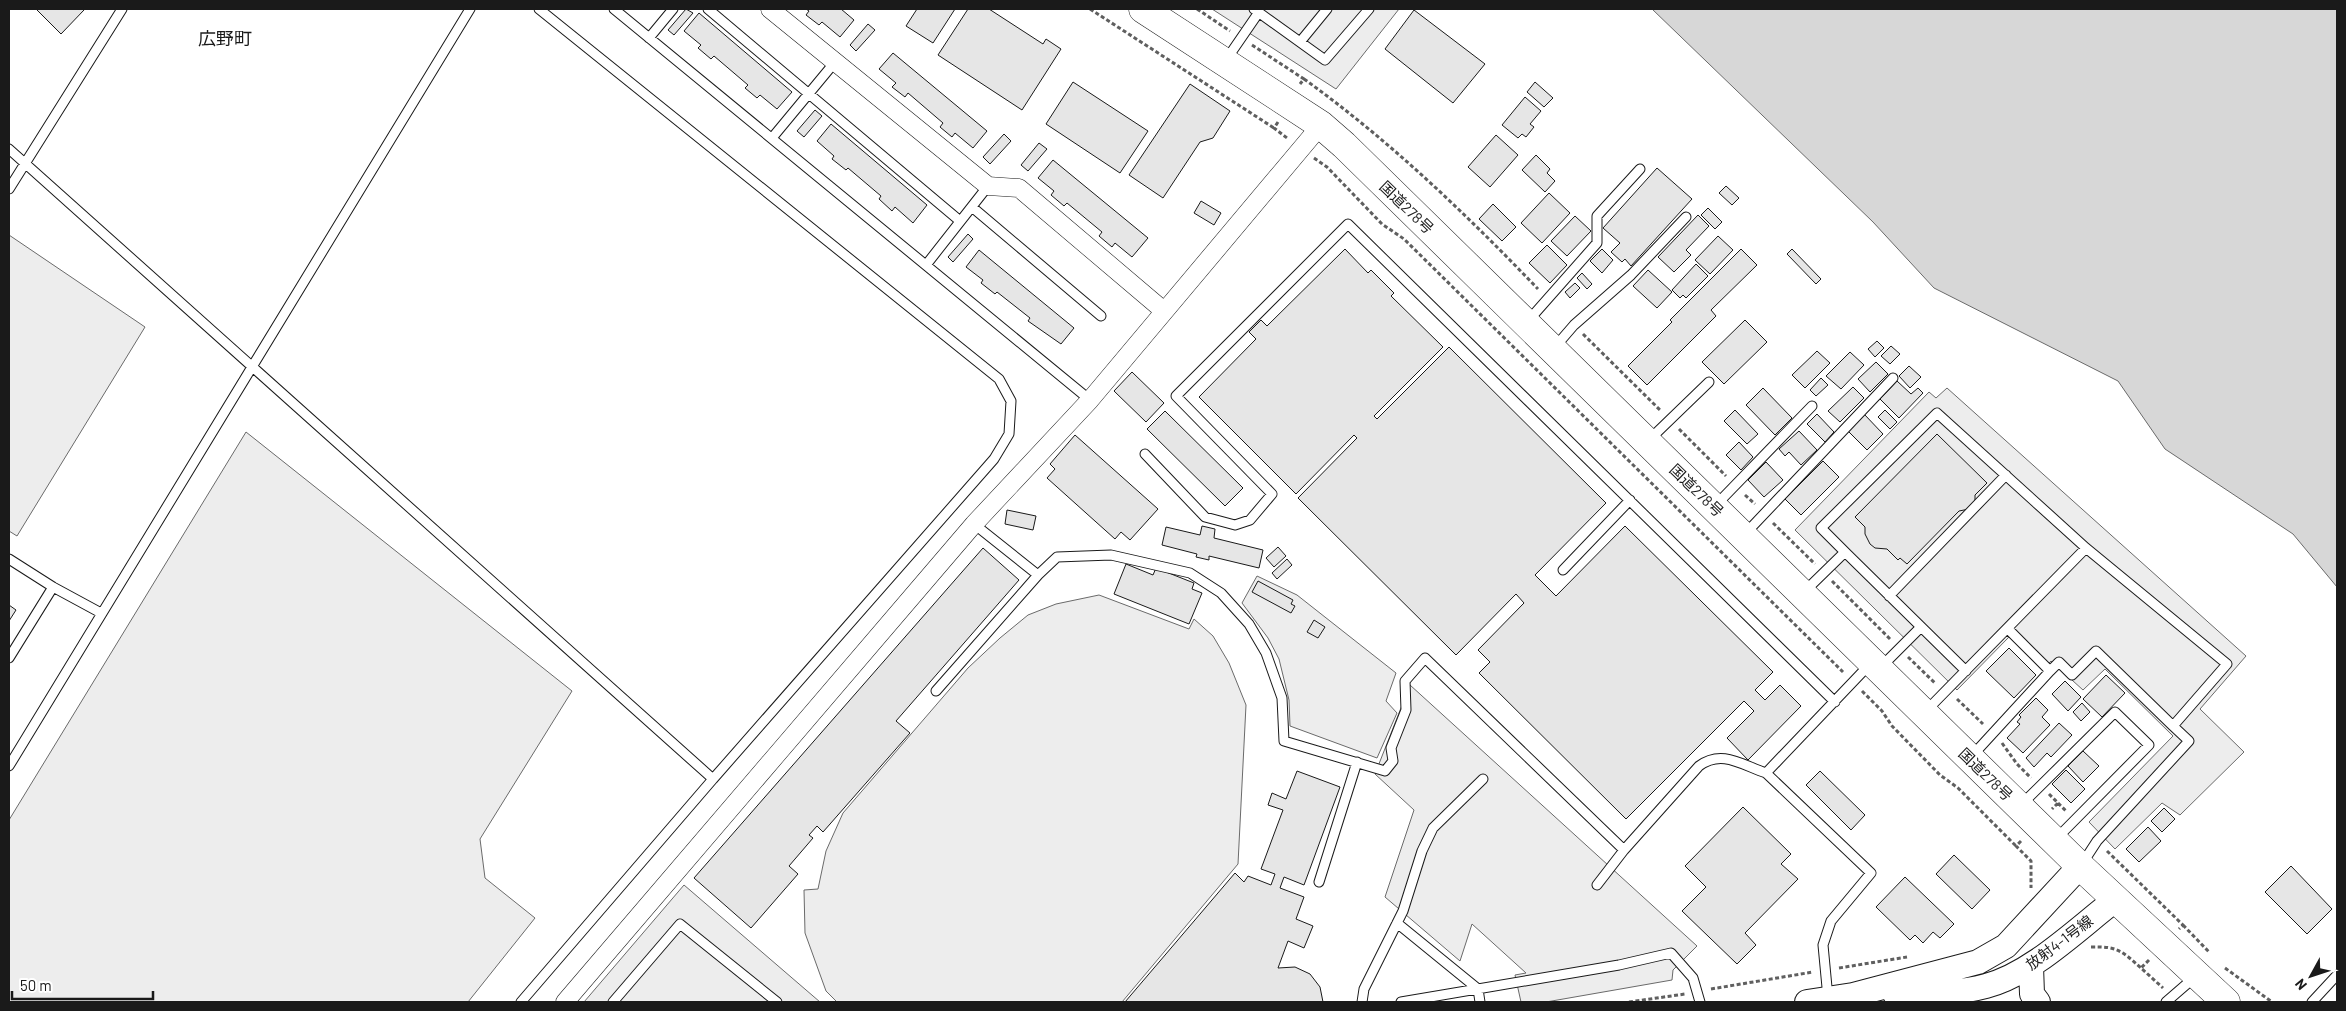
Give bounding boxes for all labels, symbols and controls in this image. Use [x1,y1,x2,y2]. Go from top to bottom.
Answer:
district label: 広野町 [198,27,252,49]
street label: 国道278号 [1376,177,1438,237]
street label: 国道278号 [1666,460,1728,520]
street label: 国道278号 [1955,744,2017,804]
street label: 放射4-1号線 [2022,911,2096,973]
north arrow [2286,951,2336,1001]
scale bar [12,968,154,1000]
text: 50 m [20,976,52,994]
text: N [2291,976,2310,994]

